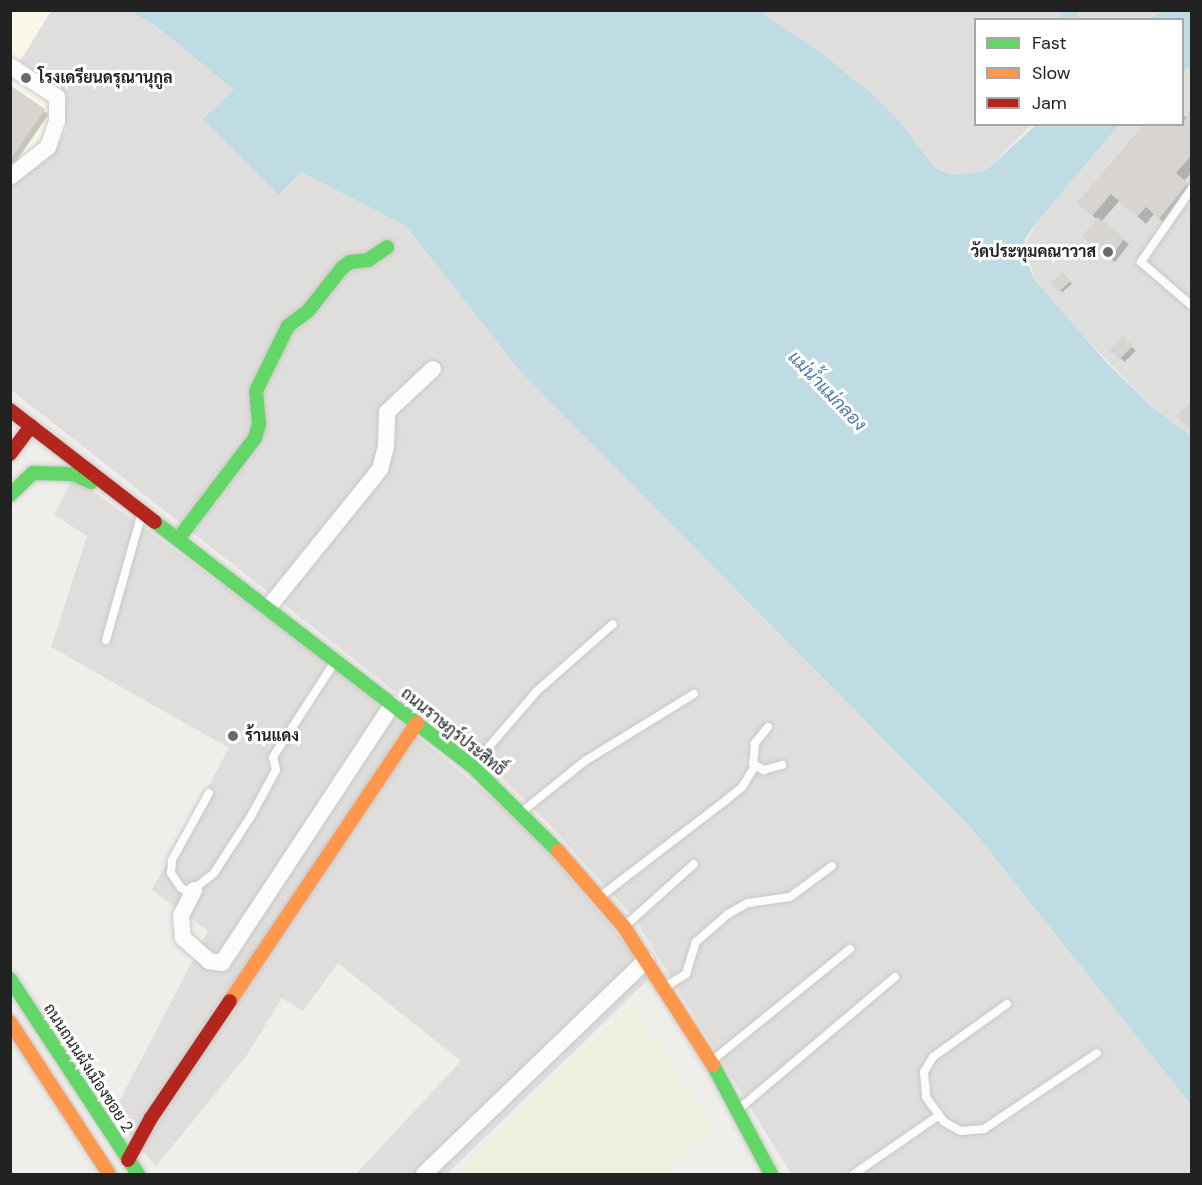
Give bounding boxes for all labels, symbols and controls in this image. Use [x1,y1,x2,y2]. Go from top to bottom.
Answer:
legend [974,18,1184,126]
text: Fast [1032,31,1067,55]
text: Slow [1032,61,1071,85]
place label: โรงเดรียนดรุณานุกูล [38,68,173,88]
marker: โรงเดรียนดรุณานุกูล [19,71,33,85]
text: Jam [1032,91,1067,115]
place label: วัดประทุมคณาวาส [971,242,1096,262]
marker: วัดประทุมคณาวาส [1101,245,1115,259]
water label: แม่น้ำแม่กลอง [784,347,870,435]
street label: ถนนราษฎร์ประสิทธิ์ [397,684,509,780]
place label: ร้านแดง [245,726,299,746]
marker: ร้านแดง [226,729,240,743]
street label: ถนนถนนผังเมืองซอย 2 [39,1000,137,1136]

